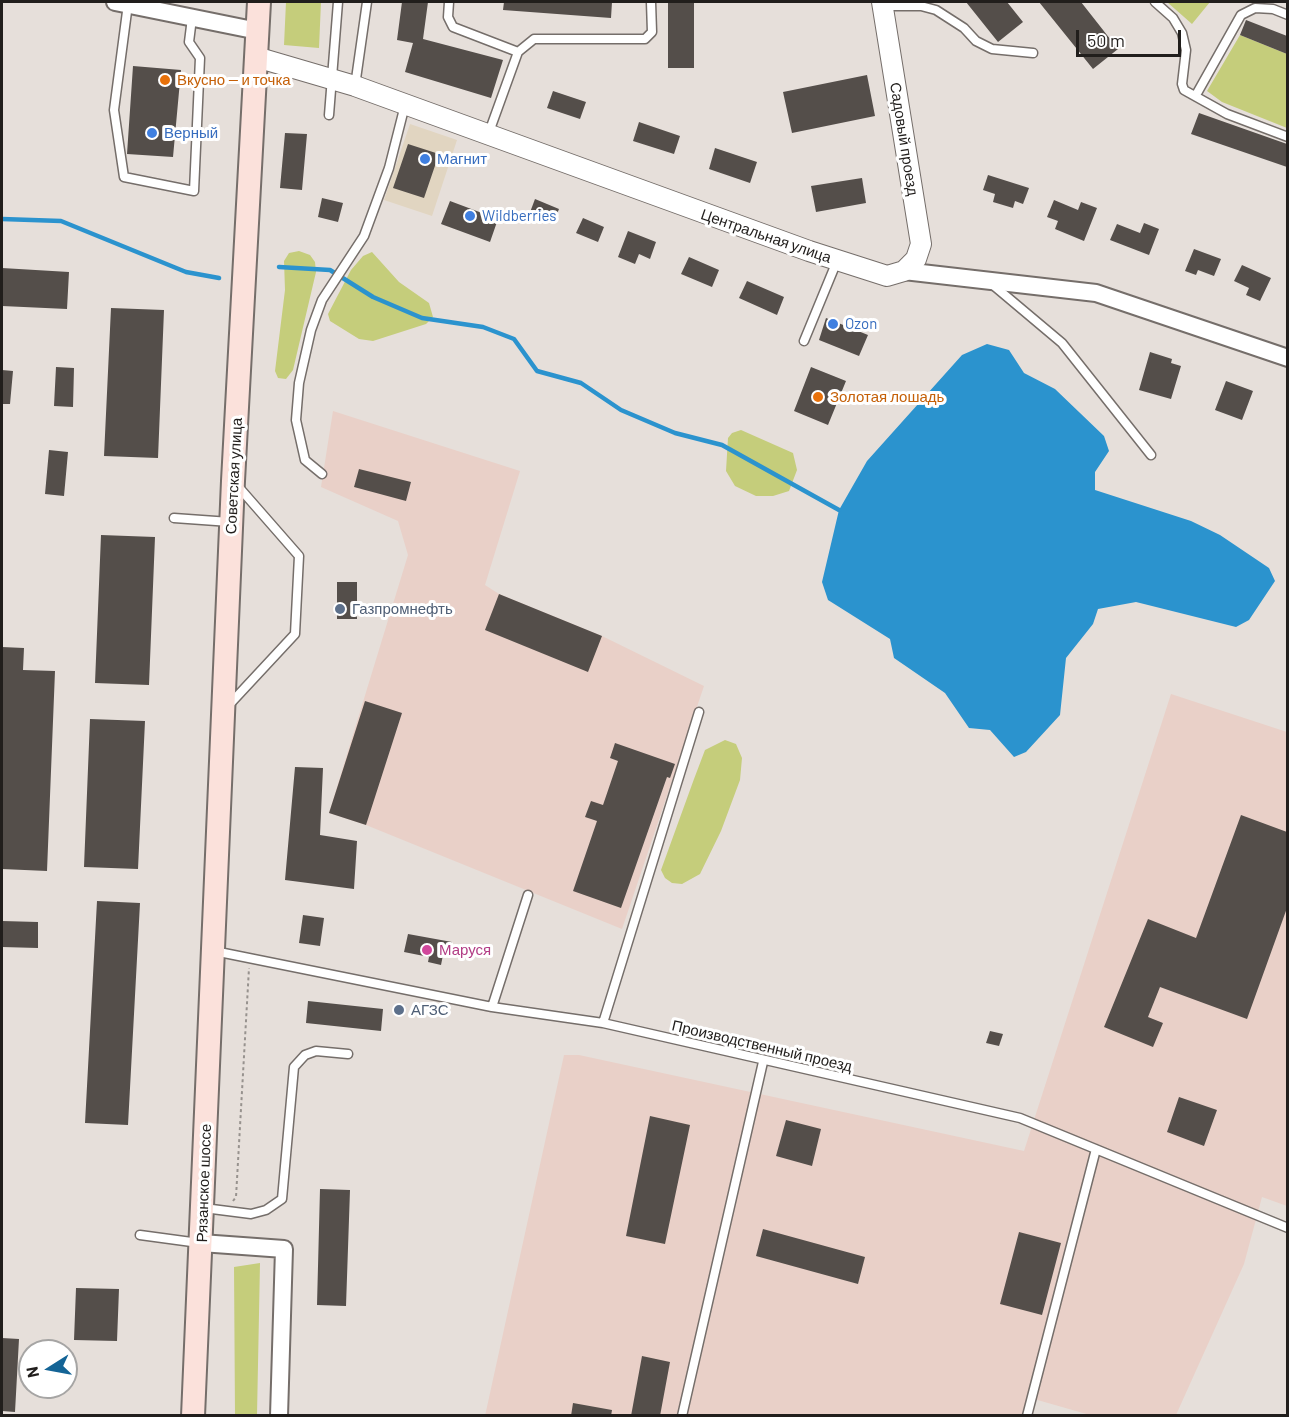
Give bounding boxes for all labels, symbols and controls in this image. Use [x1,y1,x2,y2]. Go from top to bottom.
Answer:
scale bar [1079,18,1184,56]
text: 50 m [1087,29,1125,51]
place label: Вкусно — и точка [177,71,291,89]
marker: Вкусно — и точка [158,73,172,87]
street label: Садовый проезд [886,81,922,197]
place label: Верный [164,124,218,142]
marker: Верный [145,126,159,140]
place label: Магнит [437,150,487,168]
marker: Магнит [418,152,432,166]
street label: Центральная улица [698,205,834,267]
place label: Wildberries [482,207,557,225]
marker: Wildberries [463,209,477,223]
place label: Ozon [845,315,877,333]
marker: Ozon [826,317,840,331]
place label: Золотая лошадь [830,388,944,406]
marker: Золотая лошадь [811,390,825,404]
street label: Советская улица [222,417,246,535]
place label: Газпромнефть [352,600,453,618]
marker: Газпромнефть [333,602,347,616]
place label: Маруся [439,941,491,959]
marker: Маруся [420,943,434,957]
place label: АГЗС [411,1001,449,1019]
marker: АГЗС [392,1003,406,1017]
street label: Производственный проезд [670,1016,854,1076]
street label: Рязанское шоссе [193,1123,215,1243]
north arrow [18,1339,78,1399]
text: N [21,1365,42,1379]

